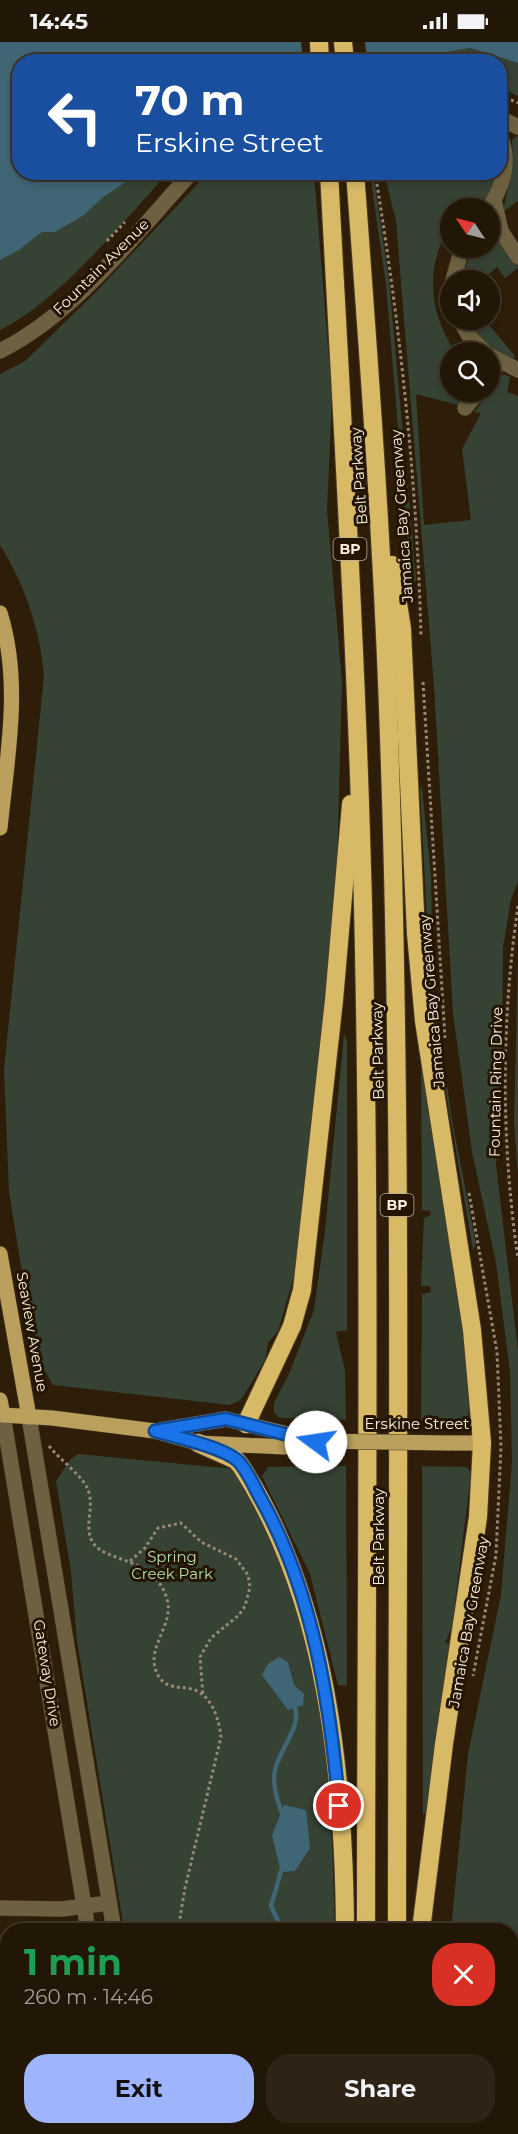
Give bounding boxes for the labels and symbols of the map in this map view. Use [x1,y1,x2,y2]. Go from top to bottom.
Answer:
north arrow [440,198,500,258]
street label: Fountain Avenue [49,215,153,319]
street label: Belt Parkway [346,426,371,525]
street label: Jamaica Bay Greenway [386,428,417,604]
road number: BP [334,538,366,560]
street label: Jamaica Bay Greenway [414,913,449,1089]
street label: Belt Parkway [367,1001,388,1100]
street label: Fountain Ring Drive [485,1007,506,1157]
road number: BP [380,1194,414,1216]
street label: Seaview Avenue [13,1270,52,1393]
position arrow [284,1410,348,1474]
street label: Erskine Street [365,1414,469,1433]
street label: Belt Parkway [369,1487,388,1586]
street label: Jamaica Bay Greenway [444,1534,493,1710]
park label: Spring Creek Park [131,1547,213,1583]
street label: Gateway Drive [30,1618,65,1728]
pin [313,1780,364,1831]

